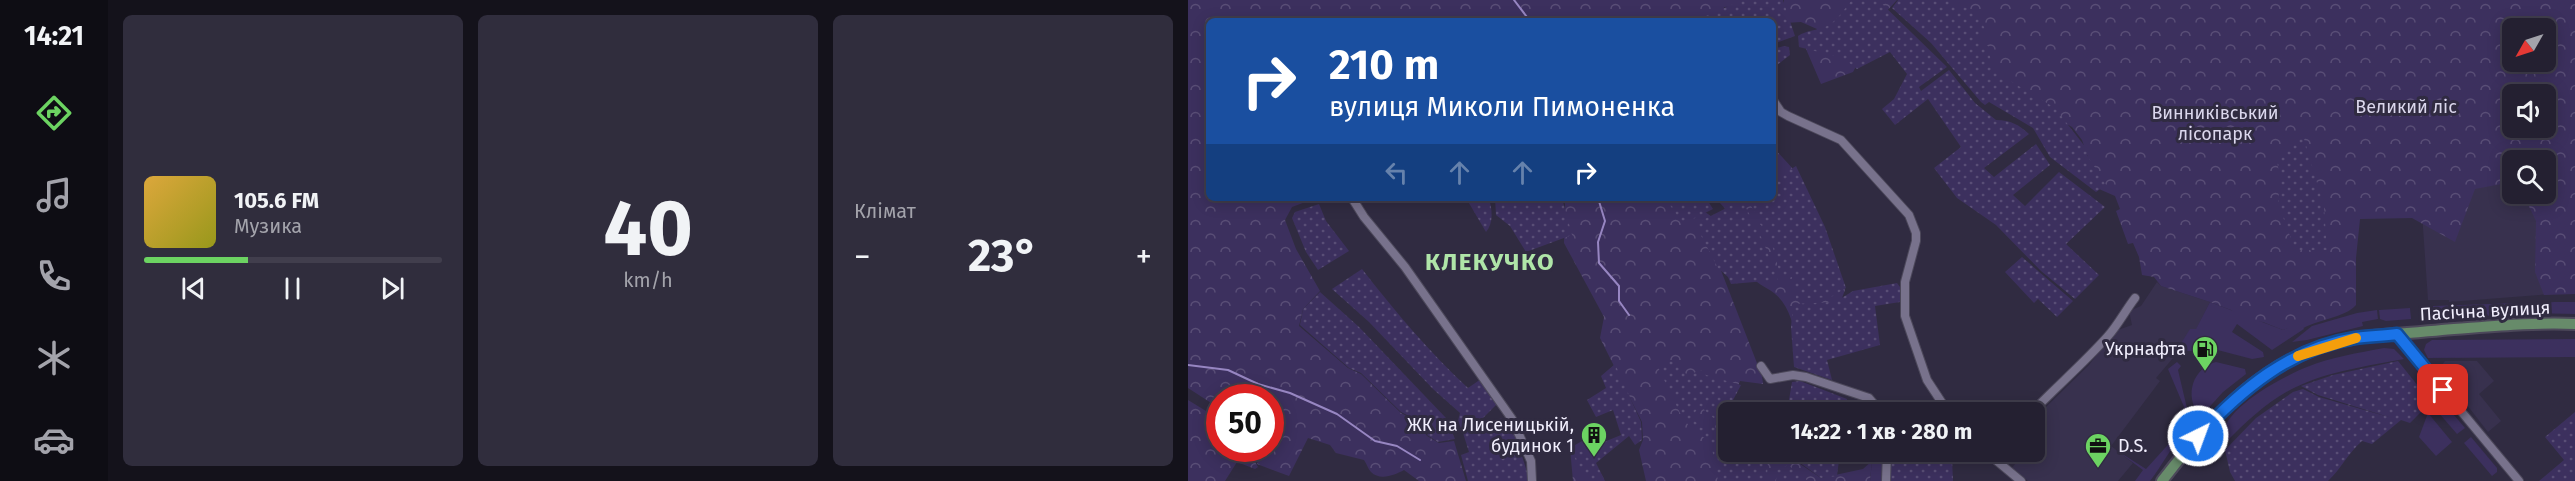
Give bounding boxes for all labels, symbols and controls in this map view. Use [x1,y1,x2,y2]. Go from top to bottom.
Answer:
north arrow [2502,18,2556,72]
map controls [2502,18,2556,204]
text: 14:21 [24,20,84,52]
text: 210 m [1329,40,1439,90]
icon: right [1230,42,1308,120]
button: sound [2502,84,2556,138]
text: вулиця Миколи Пимоненка [1329,91,1675,123]
icon: directions [33,92,75,134]
park label: Великий ліс [2355,96,2457,118]
park label: Винниківський лісопарк [2151,102,2279,145]
button: search [2502,150,2556,204]
icon: left [1380,156,1413,189]
icon: ahead [1443,156,1476,189]
icon: ahead [1506,156,1539,189]
icon: right [1569,156,1602,189]
icon: music [33,174,75,216]
text: 40 [603,182,693,276]
text: 105.6 FM [234,187,319,214]
text: Клімат [854,199,916,223]
text: Музика [234,214,302,238]
text: 23° [968,229,1038,283]
text: − [854,237,871,277]
text: + [1136,237,1152,277]
district label: КЛЕКУЧКО [1425,248,1555,276]
icon: phone [33,255,75,297]
text: km/h [623,268,673,292]
icon: previous [177,272,210,305]
icon: pause [276,272,309,305]
icon: next [376,272,409,305]
street label: Пасічна вулиця [2419,297,2551,325]
fuel station icon: Укрнафта [2190,334,2220,372]
icon: climate [33,337,75,379]
place label: Укрнафта [2105,338,2186,360]
pin [2417,364,2468,415]
icon: arrive [2426,373,2459,406]
speed limit sign: 50 [1206,384,1284,462]
position arrow [2166,404,2230,468]
place label: ЖК на Лисеницькій, будинок 1 [1407,414,1574,457]
text: 14:22 · 1 хв · 280 m [1791,418,1972,445]
icon: car [33,419,75,461]
building icon: ЖК на Лисеницькій, будинок 1 [1579,420,1609,458]
office icon: D.S. [2083,431,2113,469]
place label: D.S. [2118,435,2148,457]

